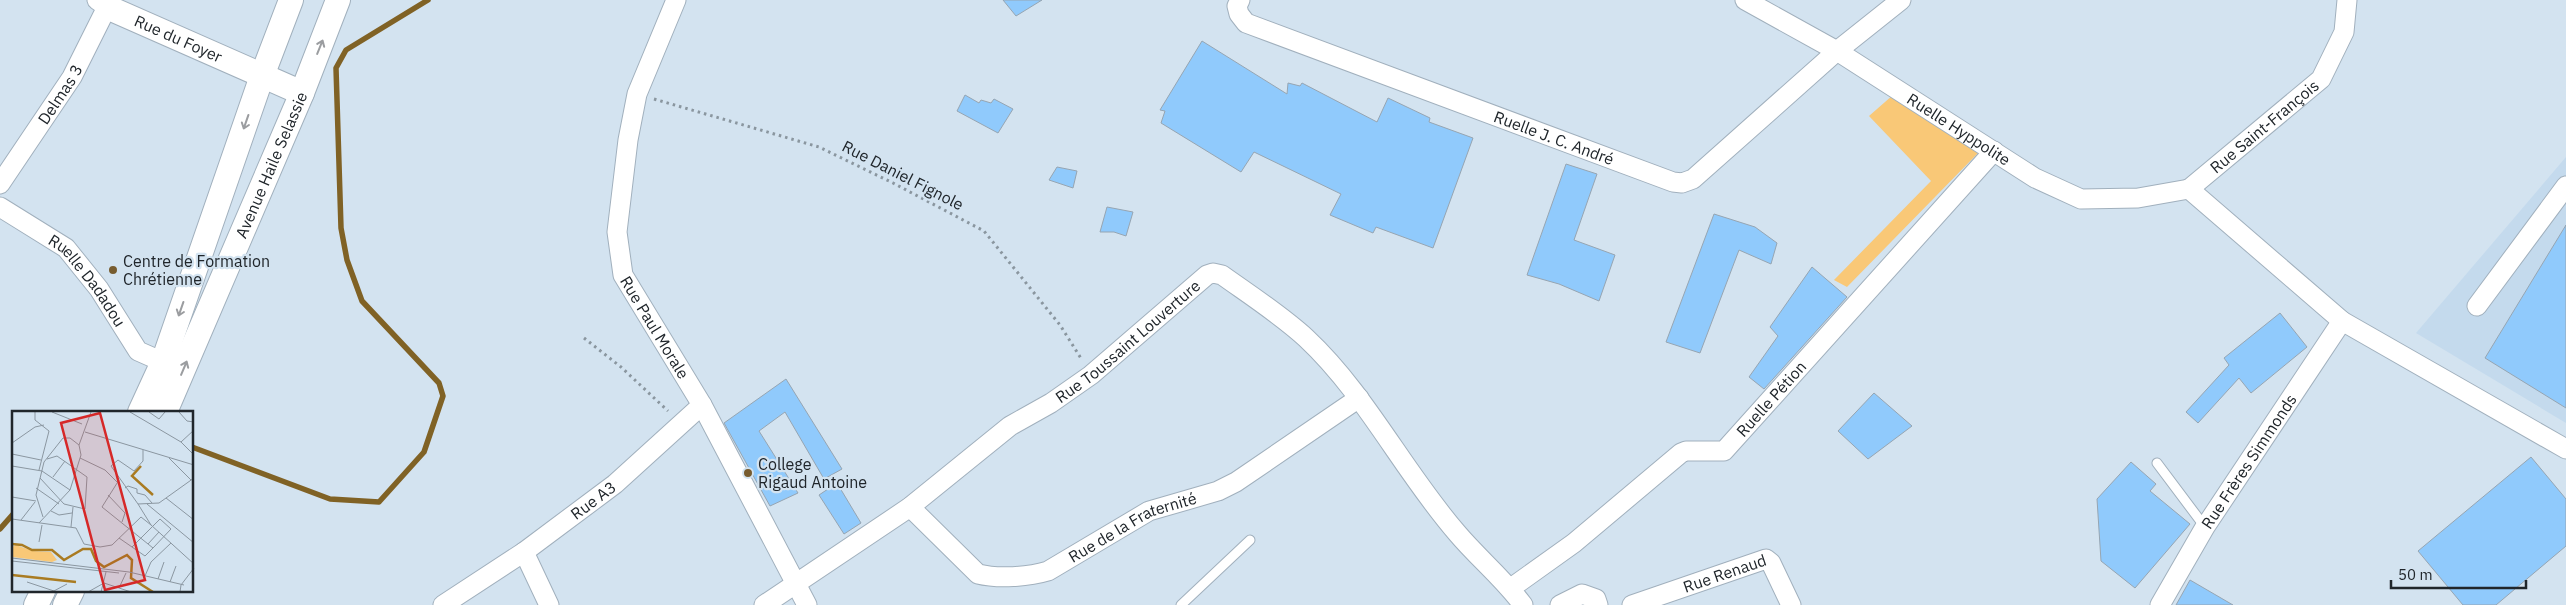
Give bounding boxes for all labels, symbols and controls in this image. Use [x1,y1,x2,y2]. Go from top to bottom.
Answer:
street label: Rue du Foyer [131,10,226,67]
one-way arrow [316,40,325,55]
street label: Delmas 3 [33,61,87,128]
street label: Rue Saint-François [2206,75,2323,177]
street label: Avenue Haile Selassie [231,88,311,241]
street label: Ruelle Hyppolite [1903,89,2015,170]
street label: Ruelle J. C. André [1491,106,1617,169]
one-way arrow [241,114,250,129]
street label: Rue Daniel Fignole [839,136,967,214]
street label: Ruelle Dadadou [45,230,130,330]
place label: Centre de Formation Chrétienne [123,251,270,289]
marker: Centre de Formation Chrétienne [107,264,119,276]
street label: Rue Paul Morale [616,272,694,383]
street label: Rue Toussaint Louverture [1051,275,1204,407]
one-way arrow [176,301,186,317]
street label: Ruelle Pétion [1732,357,1810,441]
one-way arrow [180,361,190,376]
street label: Rue Frères Simmonds [2197,390,2301,532]
inset map [12,411,194,592]
place label: College Rigaud Antoine [758,454,867,492]
marker: College Rigaud Antoine [742,467,754,479]
street label: Rue A3 [566,477,620,524]
street label: Rue de la Fraternité [1065,488,1199,567]
street label: Rue Renaud [1680,550,1769,597]
scale bar [2391,558,2526,590]
text: 50 m [2398,565,2433,584]

